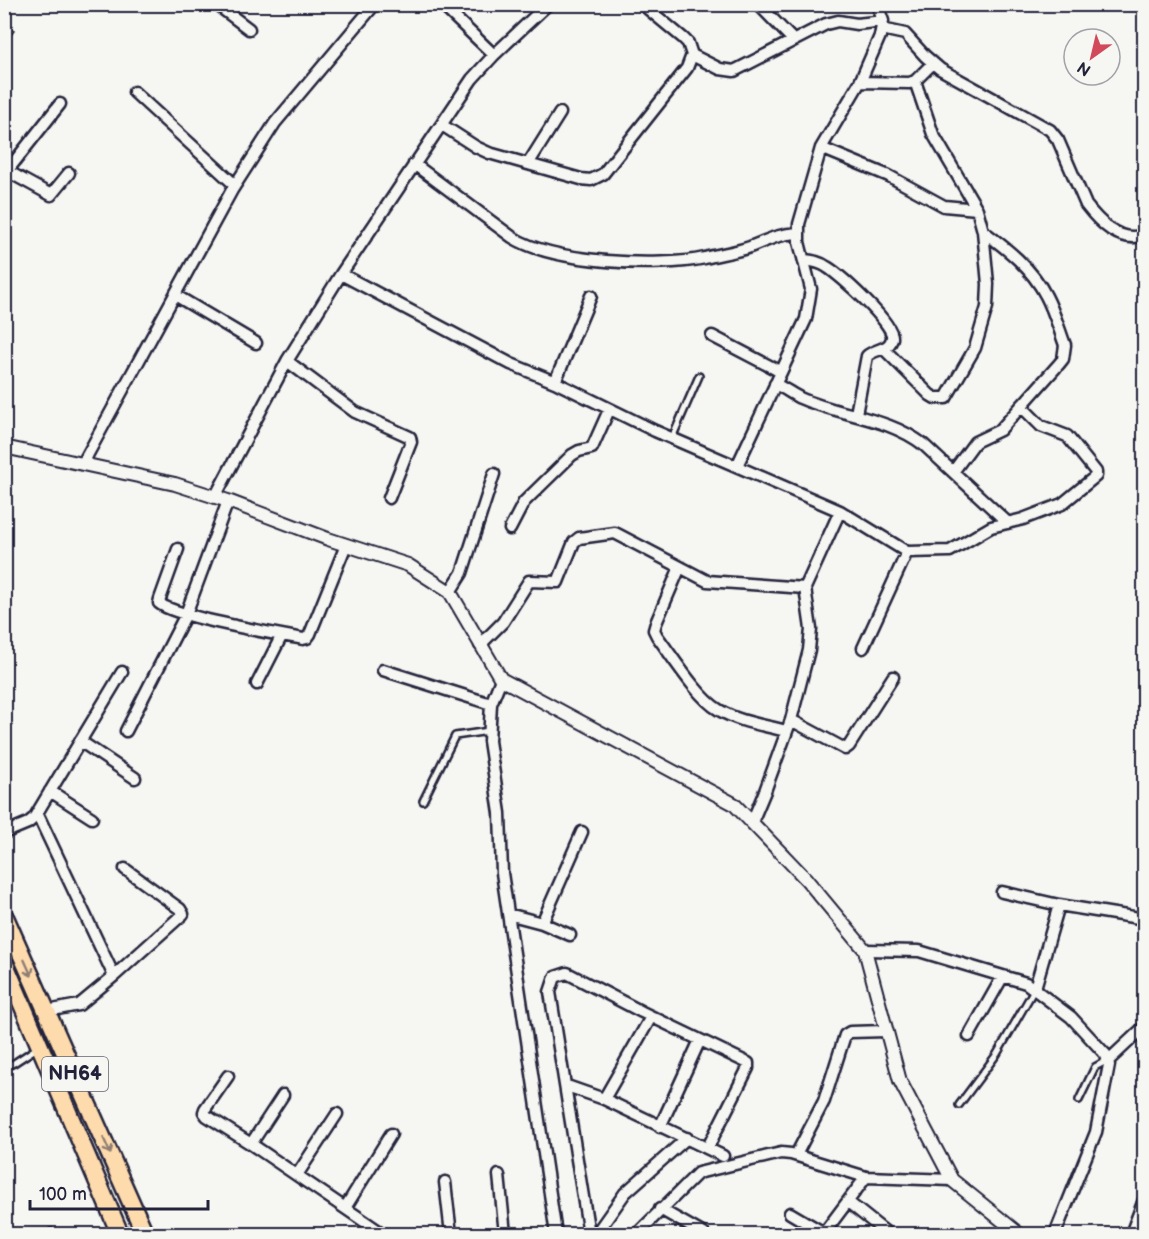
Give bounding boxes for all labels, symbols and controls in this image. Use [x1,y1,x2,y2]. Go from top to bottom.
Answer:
north arrow [1062,27,1122,87]
text: N [1074,57,1095,79]
one-way arrow [23,958,34,977]
road number: NH64 [42,1057,108,1091]
one-way arrow [102,1137,113,1155]
scale bar [30,1173,208,1211]
text: 100 m [39,1184,87,1205]

